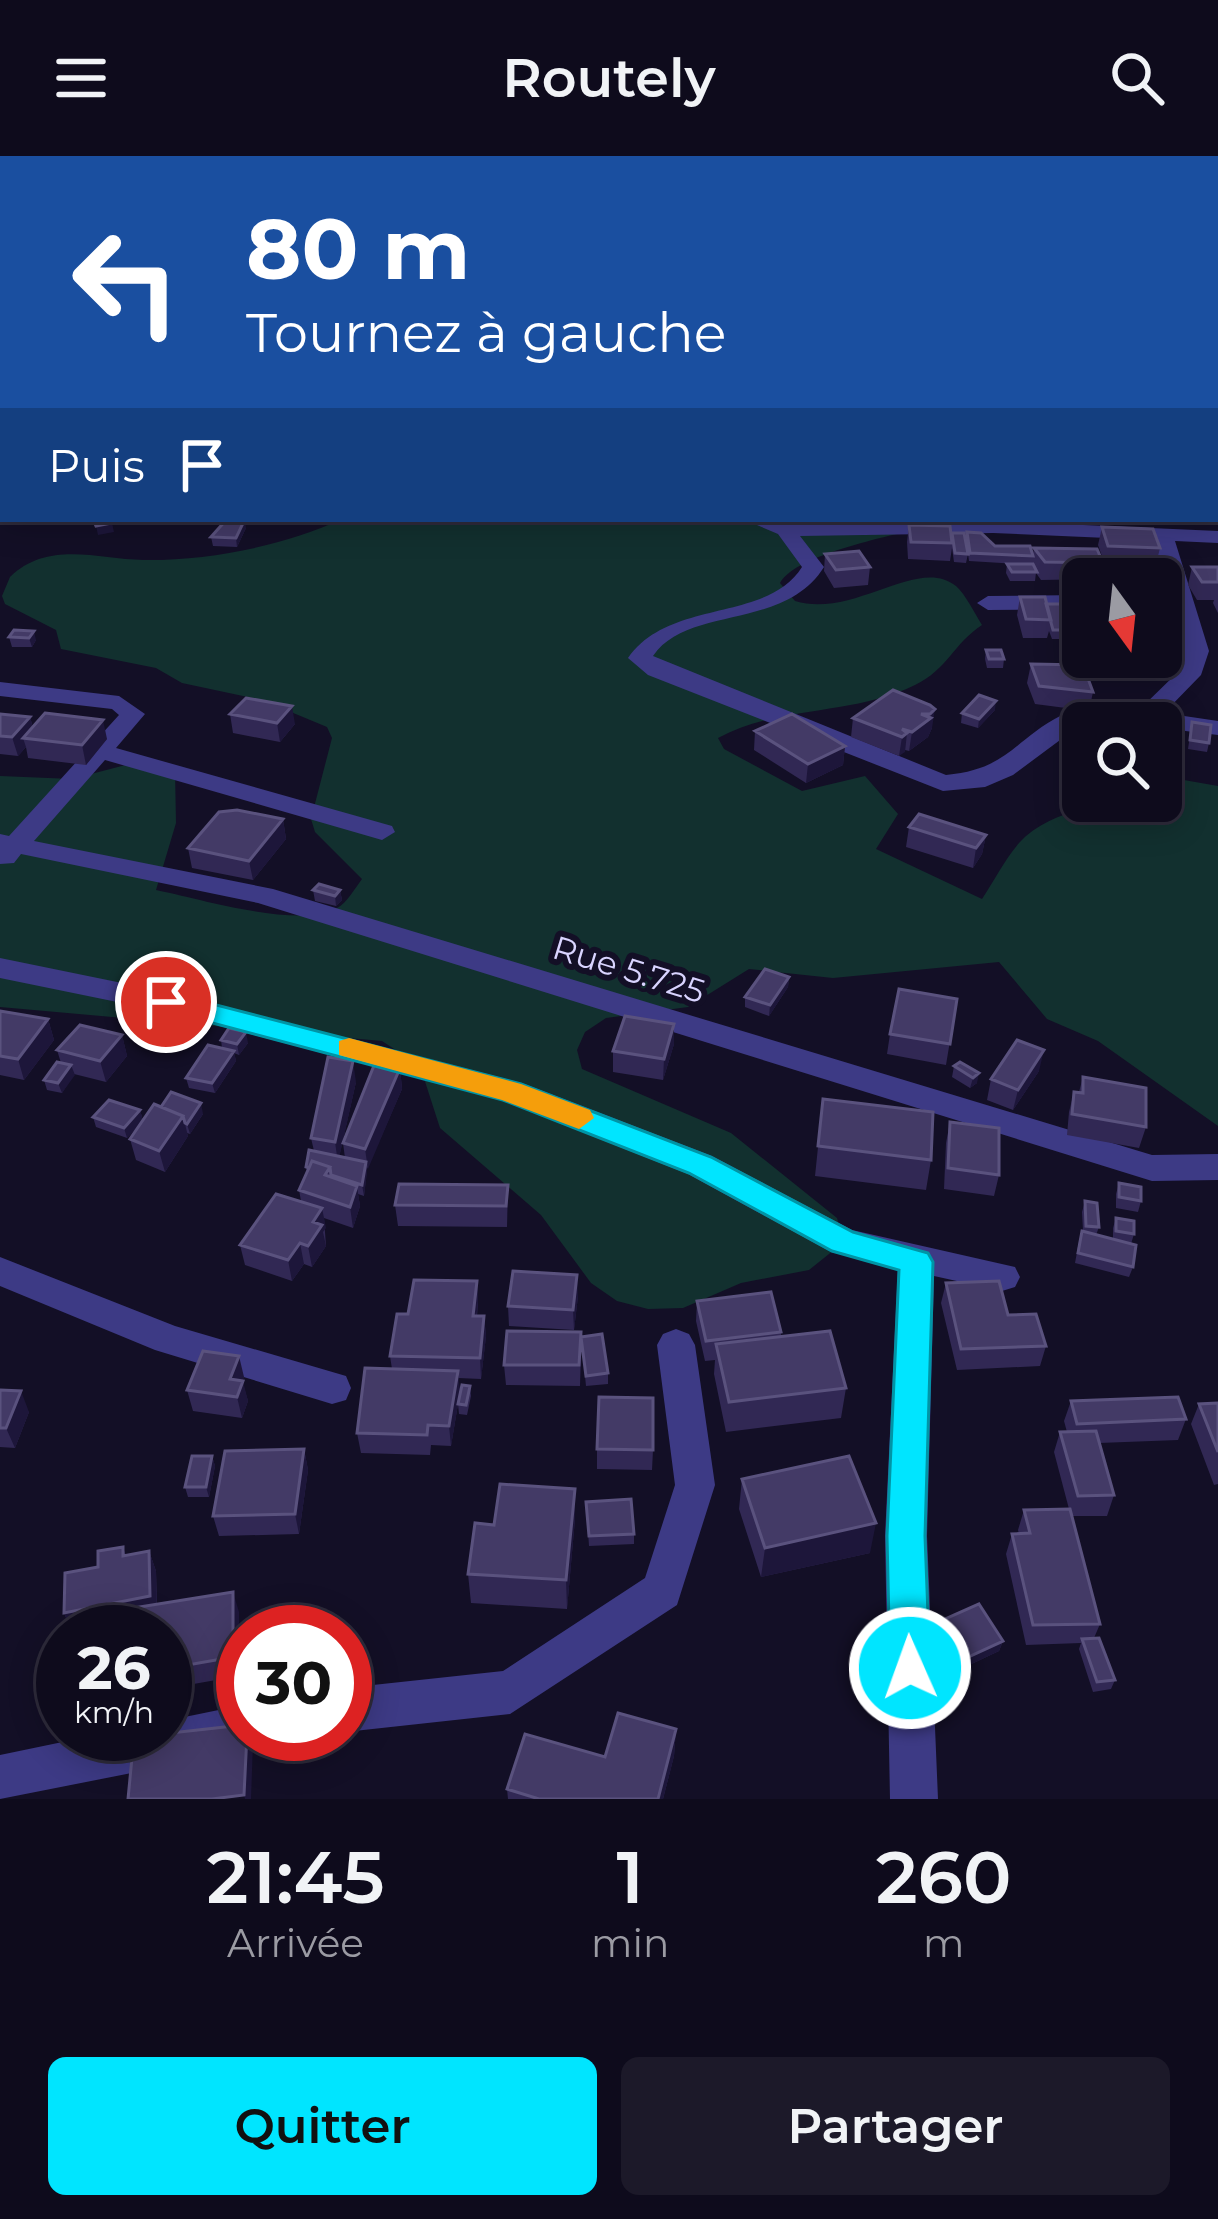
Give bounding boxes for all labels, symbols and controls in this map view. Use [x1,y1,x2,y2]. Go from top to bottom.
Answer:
icon: menu [48,45,114,111]
text: Routely [502,45,716,111]
icon: search [1104,45,1170,111]
text: 80 m [246,198,470,300]
icon: left [48,204,204,360]
text: Tournez à gauche [246,300,726,366]
icon: arrive [169,432,235,498]
text: Puis [48,438,145,493]
north arrow [1062,558,1182,678]
map controls [1062,558,1182,822]
button: search [1062,702,1182,822]
street label: Rue 5.725 [548,927,710,1011]
pin [115,951,217,1053]
icon: arrive [133,969,199,1035]
speed limit sign: 30 [216,1605,372,1761]
position arrow [847,1605,973,1731]
text: 26 [77,1631,151,1704]
text: km/h [74,1694,154,1731]
text: 21:45 [207,1833,384,1921]
text: 1 [616,1833,644,1921]
text: 260 [876,1833,1011,1921]
text: Arrivée [227,1919,364,1967]
text: min [591,1919,669,1967]
text: m [923,1919,964,1967]
button: Quitter [48,2057,597,2195]
button: Partager [621,2057,1170,2195]

